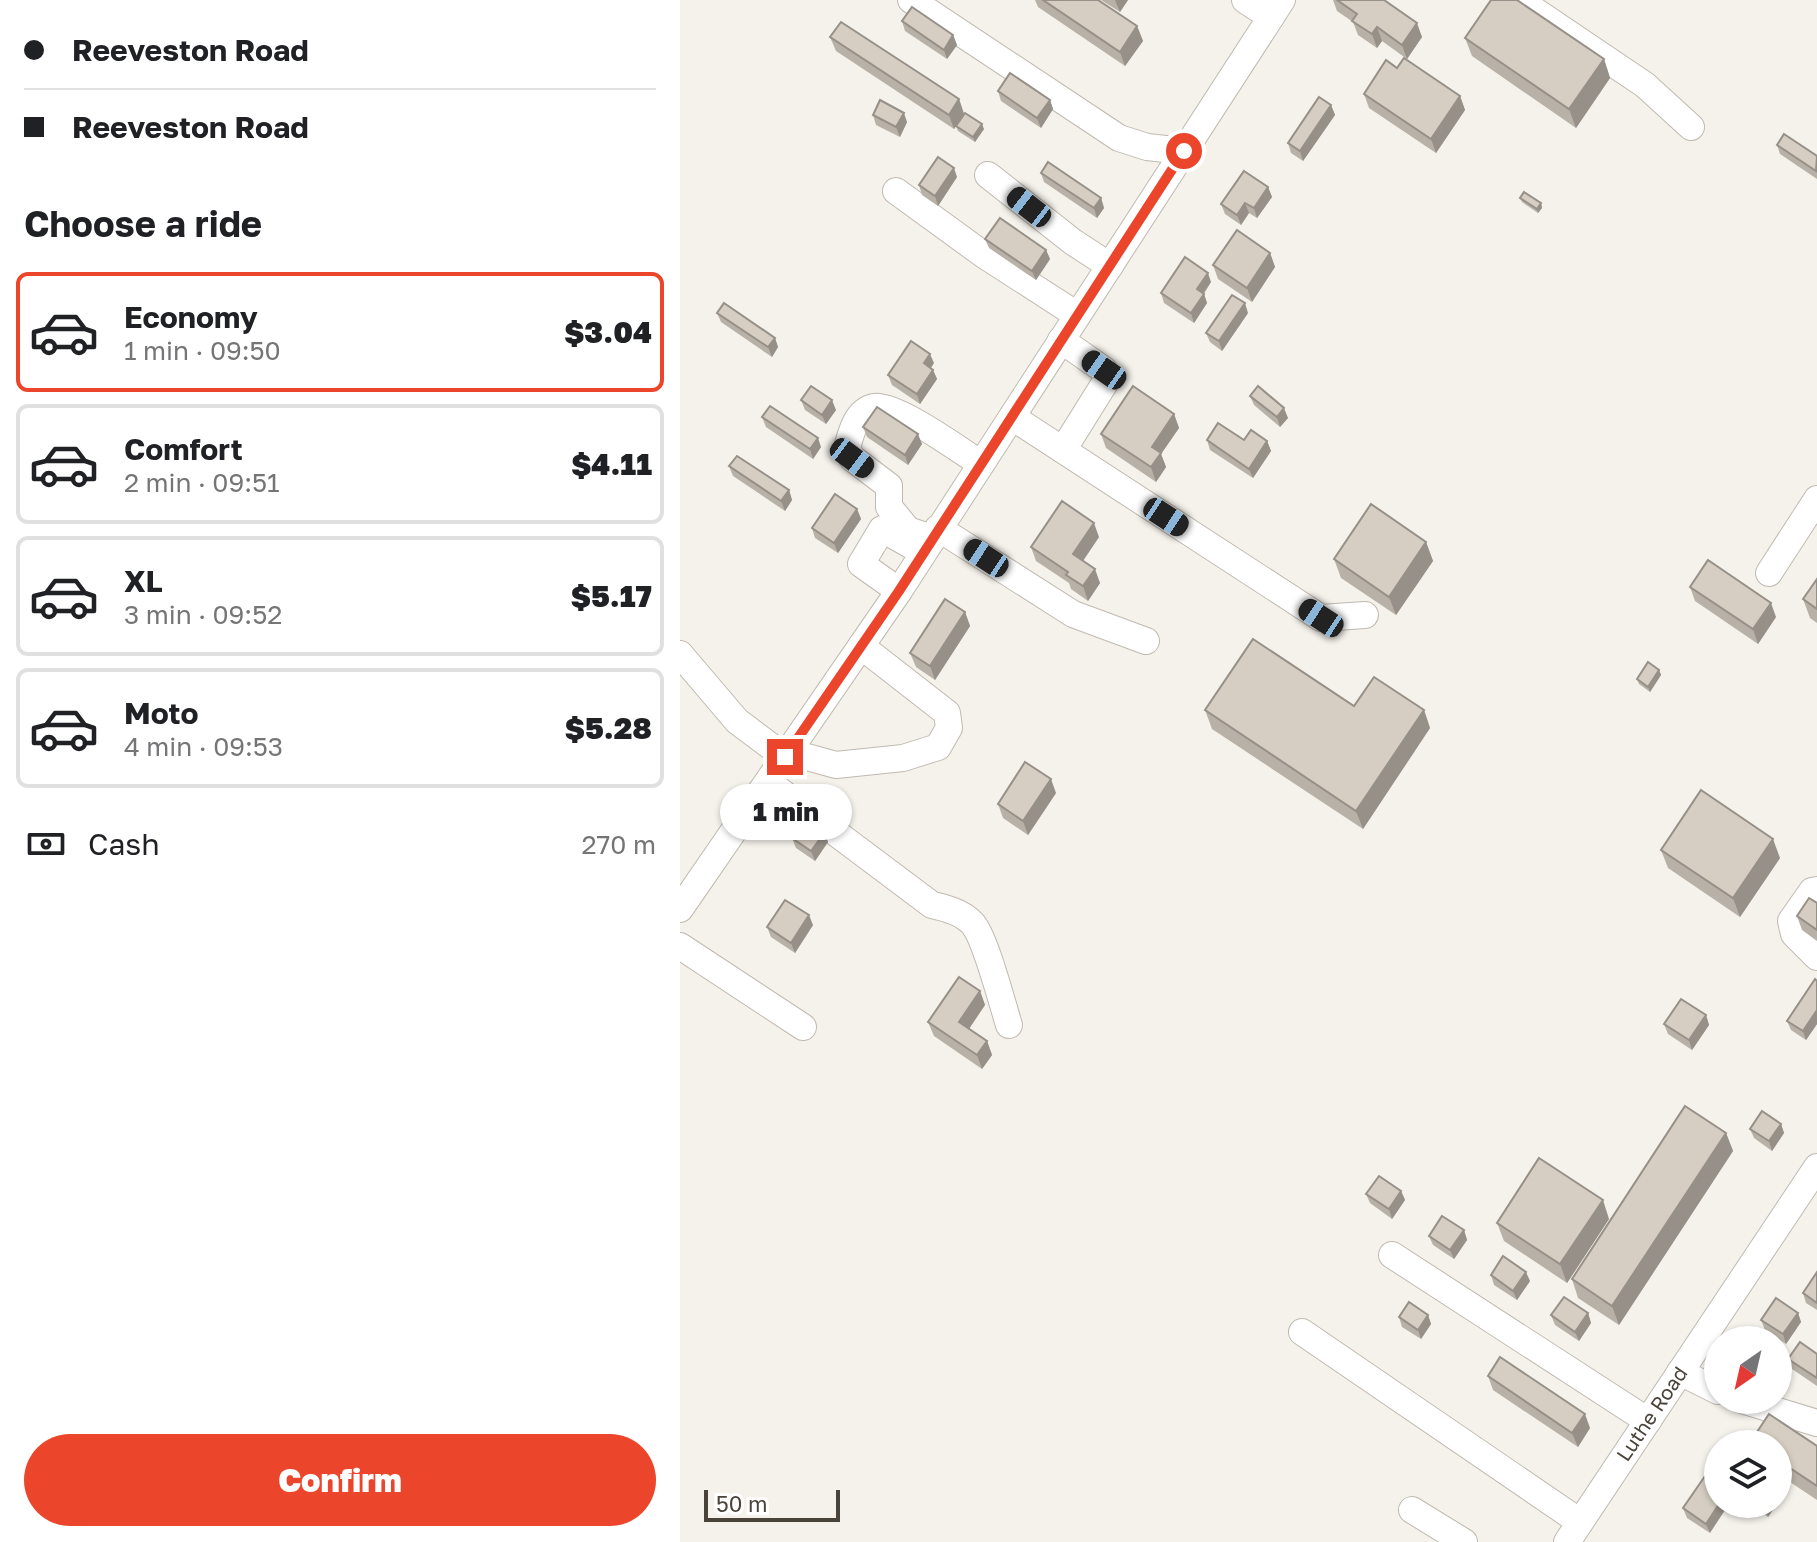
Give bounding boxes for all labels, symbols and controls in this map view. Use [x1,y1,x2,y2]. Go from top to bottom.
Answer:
text: Reeveston Road [72,32,309,68]
text: Reeveston Road [72,109,309,145]
route start [1166,133,1202,169]
car [1003,183,1055,231]
text: Choose a ride [24,202,262,245]
icon: car [28,296,100,368]
text: Economy [124,299,258,335]
text: $3.04 [564,314,652,350]
text: 1 min · 09:50 [124,335,281,366]
car [1077,346,1131,394]
icon: car [28,428,100,500]
text: Comfort [124,431,243,467]
car [826,434,878,482]
text: $4.11 [571,446,652,482]
text: 2 min · 09:51 [124,467,280,498]
car [1139,494,1193,540]
car [959,535,1013,581]
icon: car [28,560,100,632]
text: XL [124,563,163,599]
text: $5.17 [571,578,652,614]
car [1294,595,1348,641]
text: 3 min · 09:52 [124,599,282,630]
icon: car [28,692,100,764]
text: Moto [124,695,199,731]
text: $5.28 [565,710,652,746]
text: 4 min · 09:53 [124,731,283,762]
route end [767,739,803,775]
callout: 1 min [719,785,851,841]
text: 1 min [753,796,819,827]
icon: cash [24,822,68,866]
text: Cash [88,826,160,862]
text: 270 m [582,829,656,860]
north arrow [1704,1326,1792,1414]
map controls [1704,1326,1792,1518]
street label: Luthe Road [1611,1362,1692,1465]
button: layers [1704,1430,1792,1518]
button: Confirm [24,1434,656,1526]
scale bar [704,1486,840,1522]
text: 50 m [716,1490,767,1517]

